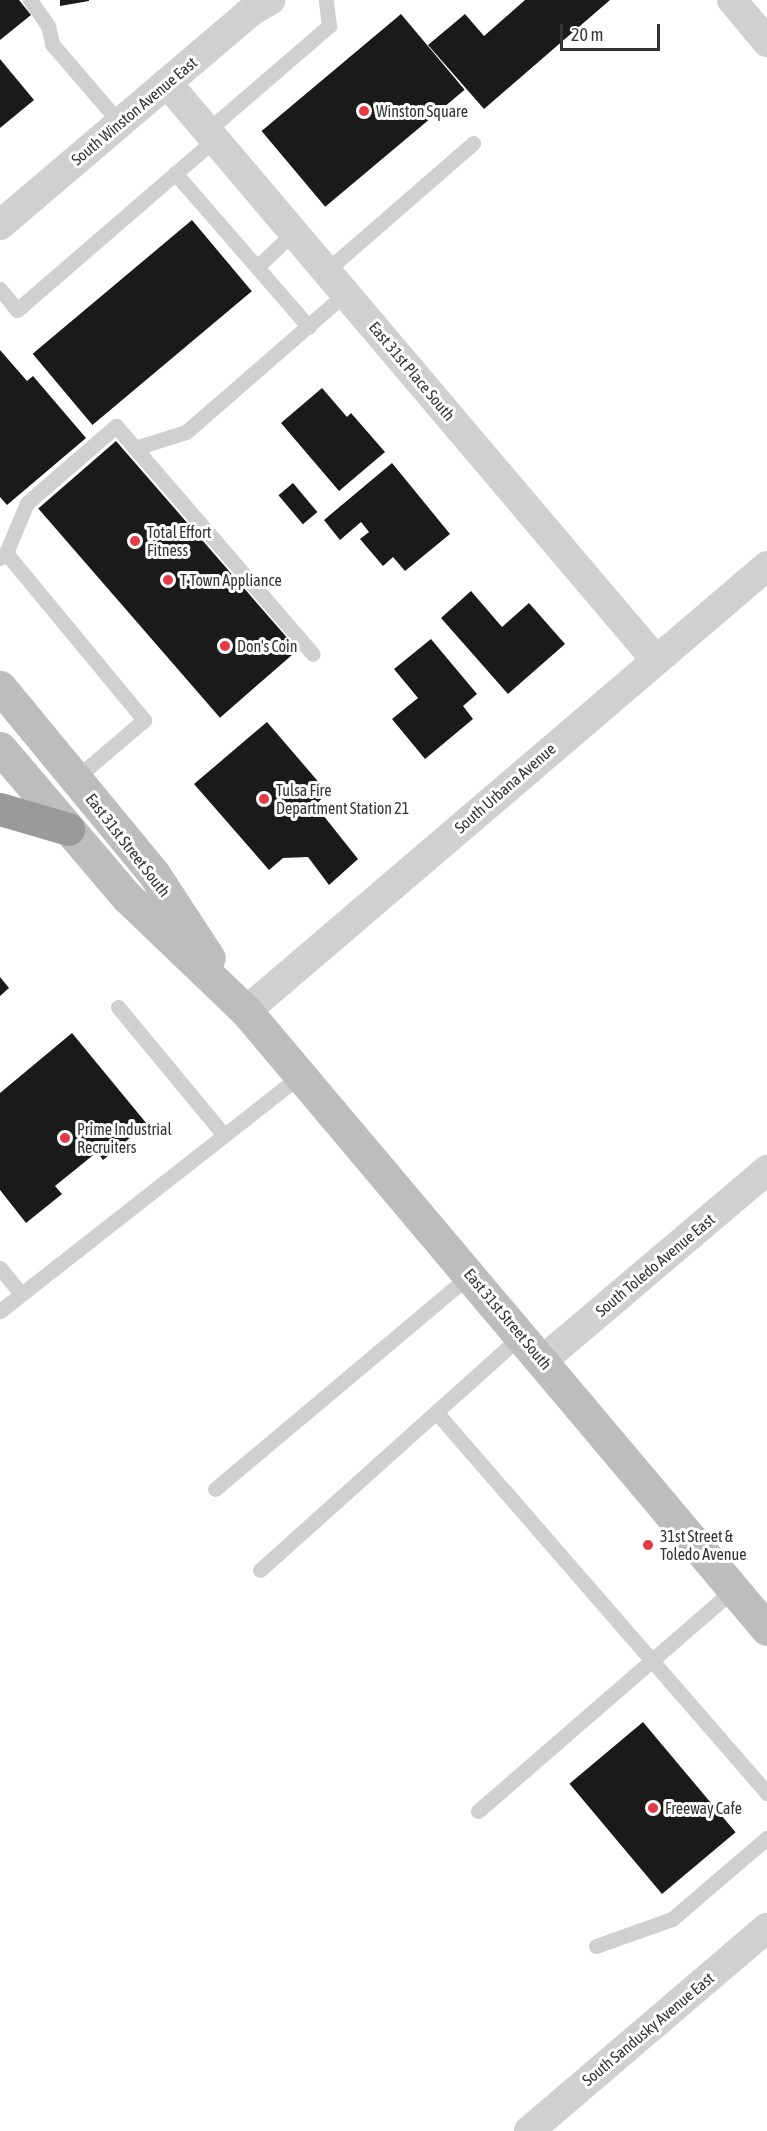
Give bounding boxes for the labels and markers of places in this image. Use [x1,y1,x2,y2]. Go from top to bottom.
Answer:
place label: Winston Square [376,101,468,121]
marker: Winston Square [357,104,371,118]
place label: Total Effort Fitness [147,522,211,560]
marker: Total Effort Fitness [128,534,142,548]
place label: T-Town Appliance [180,570,282,590]
marker: T-Town Appliance [161,573,175,587]
place label: Don's Coin [237,636,298,656]
marker: Don's Coin [218,639,232,653]
place label: Tulsa Fire Department Station 21 [276,780,409,818]
marker: Tulsa Fire Department Station 21 [257,792,271,806]
place label: Prime Industrial Recruiters [77,1119,172,1157]
marker: Prime Industrial Recruiters [58,1131,72,1145]
place label: 31st Street & Toledo Avenue [660,1526,746,1564]
marker: 31st Street & Toledo Avenue [641,1538,655,1552]
place label: Freeway Cafe [665,1798,742,1818]
marker: Freeway Cafe [646,1801,660,1815]

